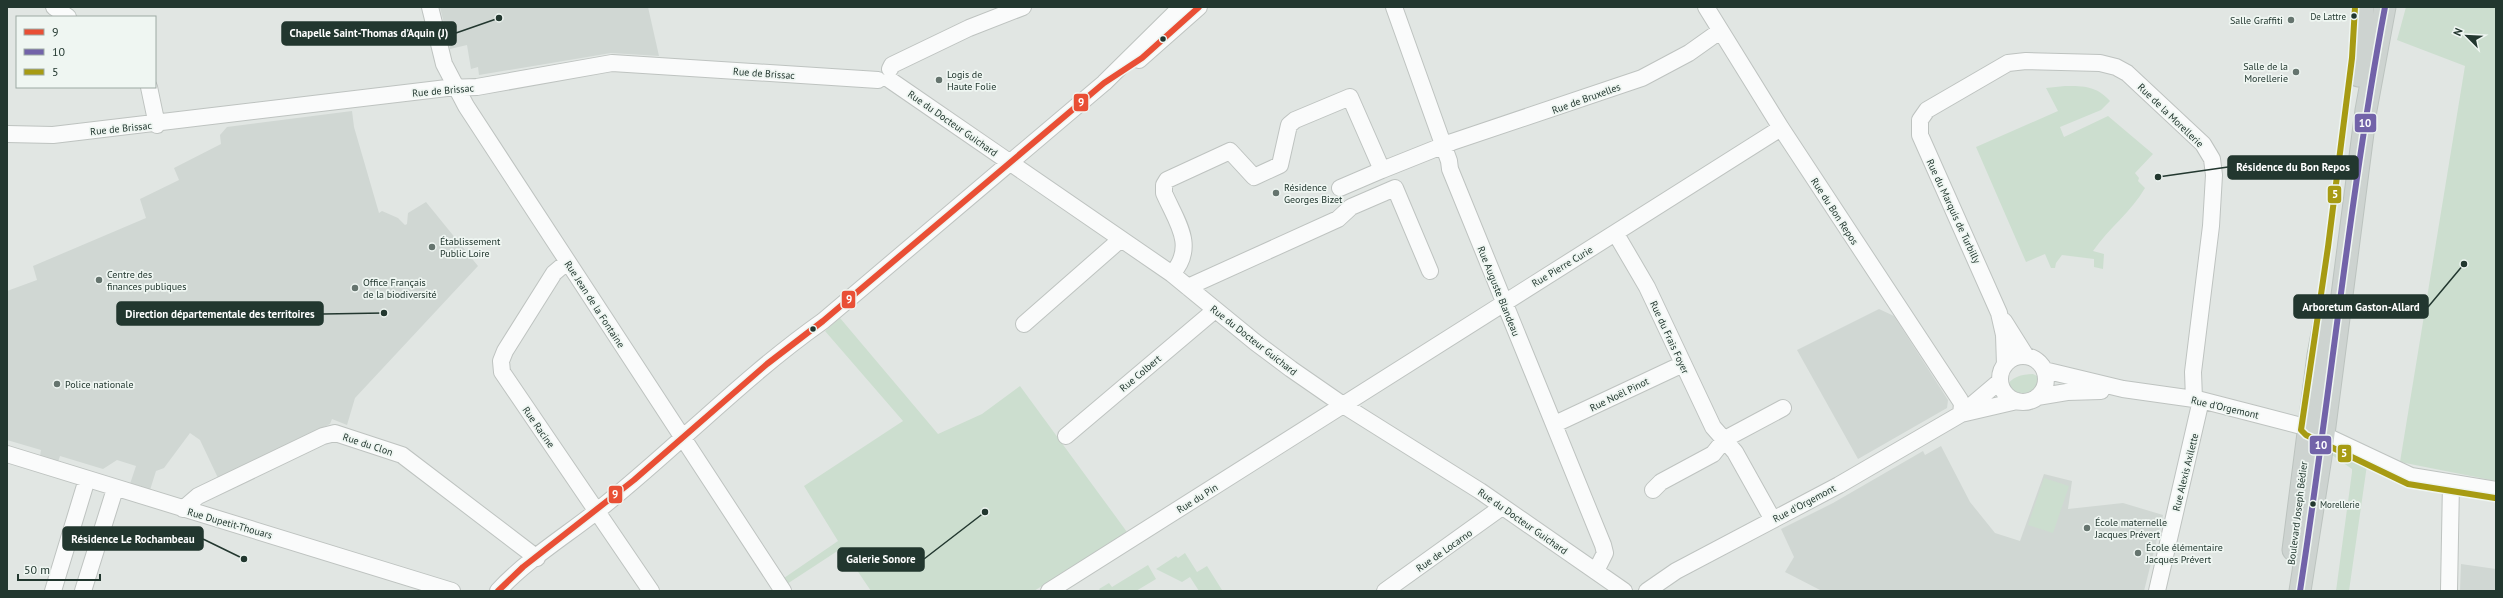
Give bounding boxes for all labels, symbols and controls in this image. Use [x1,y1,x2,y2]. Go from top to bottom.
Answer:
place label: De Lattre [2310,11,2346,22]
marker: De Lattre [2349,11,2359,21]
place label: Salle Graffiti [2230,14,2283,27]
marker: Salle Graffiti [2286,15,2296,25]
legend [16,16,156,88]
north arrow [2447,16,2487,56]
callout: Chapelle Saint-Thomas d’Aquin (J) [282,22,456,45]
text: 9 [52,24,59,39]
text: Chapelle Saint-Thomas d’Aquin (J) [290,26,448,40]
text: N [2450,26,2466,38]
unlabelled marker [1158,34,1168,44]
text: 10 [52,44,66,59]
place label: Salle de la Morellerie [2243,60,2288,85]
text: 5 [52,64,59,79]
street label: Rue de Brissac [733,65,796,82]
marker: Salle de la Morellerie [2291,67,2301,77]
place label: Logis de Haute Folie [947,68,996,93]
marker: Logis de Haute Folie [934,75,944,85]
street label: Rue de Bruxelles [1550,80,1622,117]
street label: Rue de Brissac [412,81,475,100]
street label: Rue de la Morellerie [2135,81,2206,150]
street label: Rue du Docteur Guichard [905,88,1000,159]
line badge: 9 [1073,93,1089,112]
text: 9 [1078,95,1084,109]
line badge: 10 [2354,113,2377,133]
text: 10 [2359,116,2371,130]
street label: Rue de Brissac [90,119,153,138]
callout: Résidence du Bon Repos [2228,156,2358,179]
street label: Rue du Marquis de Turbilly [1924,157,1984,266]
text: Résidence du Bon Repos [2236,160,2350,174]
street label: Rue du Bon Repos [1808,175,1861,247]
place label: Résidence Georges Bizet [1284,181,1343,206]
line badge: 5 [2327,185,2342,204]
text: 5 [2332,187,2338,201]
marker: Résidence Georges Bizet [1271,188,1281,198]
place label: Établissement Public Loire [440,235,501,260]
marker: Établissement Public Loire [427,242,437,252]
street label: Rue Pierre Curie [1529,243,1595,290]
street label: Rue Auguste Blandeau [1475,244,1523,338]
street label: Rue Jean de la Fontaine [562,258,628,350]
place label: Centre des finances publiques [107,268,186,293]
marker: Centre des finances publiques [94,275,104,285]
place label: Office Français de la biodiversité [363,276,437,301]
marker: Office Français de la biodiversité [350,283,360,293]
line badge: 9 [841,290,856,309]
text: 9 [846,292,852,306]
callout: Arboretum Gaston-Allard [2294,295,2428,318]
street label: Rue du Frais Foyer [1647,299,1692,376]
text: Arboretum Gaston-Allard [2302,300,2420,314]
callout: Direction départementale des territoires [117,302,323,325]
street label: Rue du Docteur Guichard [1208,302,1300,378]
text: Direction départementale des territoires [125,307,315,321]
unlabelled marker [808,324,818,334]
street label: Rue Colbert [1117,352,1164,394]
street label: Rue Noël Pinot [1587,374,1651,414]
place label: Police nationale [65,378,134,391]
marker: Police nationale [52,379,62,389]
street label: Rue d'Orgemont [2190,393,2261,422]
street label: Rue Racine [520,404,558,450]
street label: Rue du Clon [341,430,395,459]
street label: Rue Alexis Axilette [2170,432,2201,512]
line badge: 10 [2309,435,2332,455]
text: 10 [2315,438,2327,452]
line badge: 5 [2337,444,2352,463]
text: 5 [2341,446,2347,460]
street label: Boulevard Joseph Bédier [2285,460,2310,566]
street label: Rue du Pin [1174,481,1220,516]
street label: Rue d'Orgemont [1771,481,1838,525]
line badge: 9 [608,485,623,504]
street label: Rue du Docteur Guichard [1475,486,1570,557]
text: 9 [612,487,618,501]
marker: Morellerie [2308,499,2318,509]
place label: Morellerie [2320,499,2360,510]
street label: Rue Dupetit-Thouars [186,505,274,542]
place label: École maternelle Jacques Prévert [2094,516,2167,541]
marker: École maternelle Jacques Prévert [2082,523,2092,533]
street label: Rue de Locarno [1414,526,1475,575]
callout: Résidence Le Rochambeau [63,527,203,550]
text: Résidence Le Rochambeau [71,532,195,546]
place label: École élémentaire Jacques Prévert [2145,541,2223,566]
callout: Galerie Sonore [838,548,924,571]
marker: École élémentaire Jacques Prévert [2133,548,2143,558]
text: Galerie Sonore [846,552,916,566]
scale bar [18,556,100,582]
text: 50 m [24,562,50,577]

